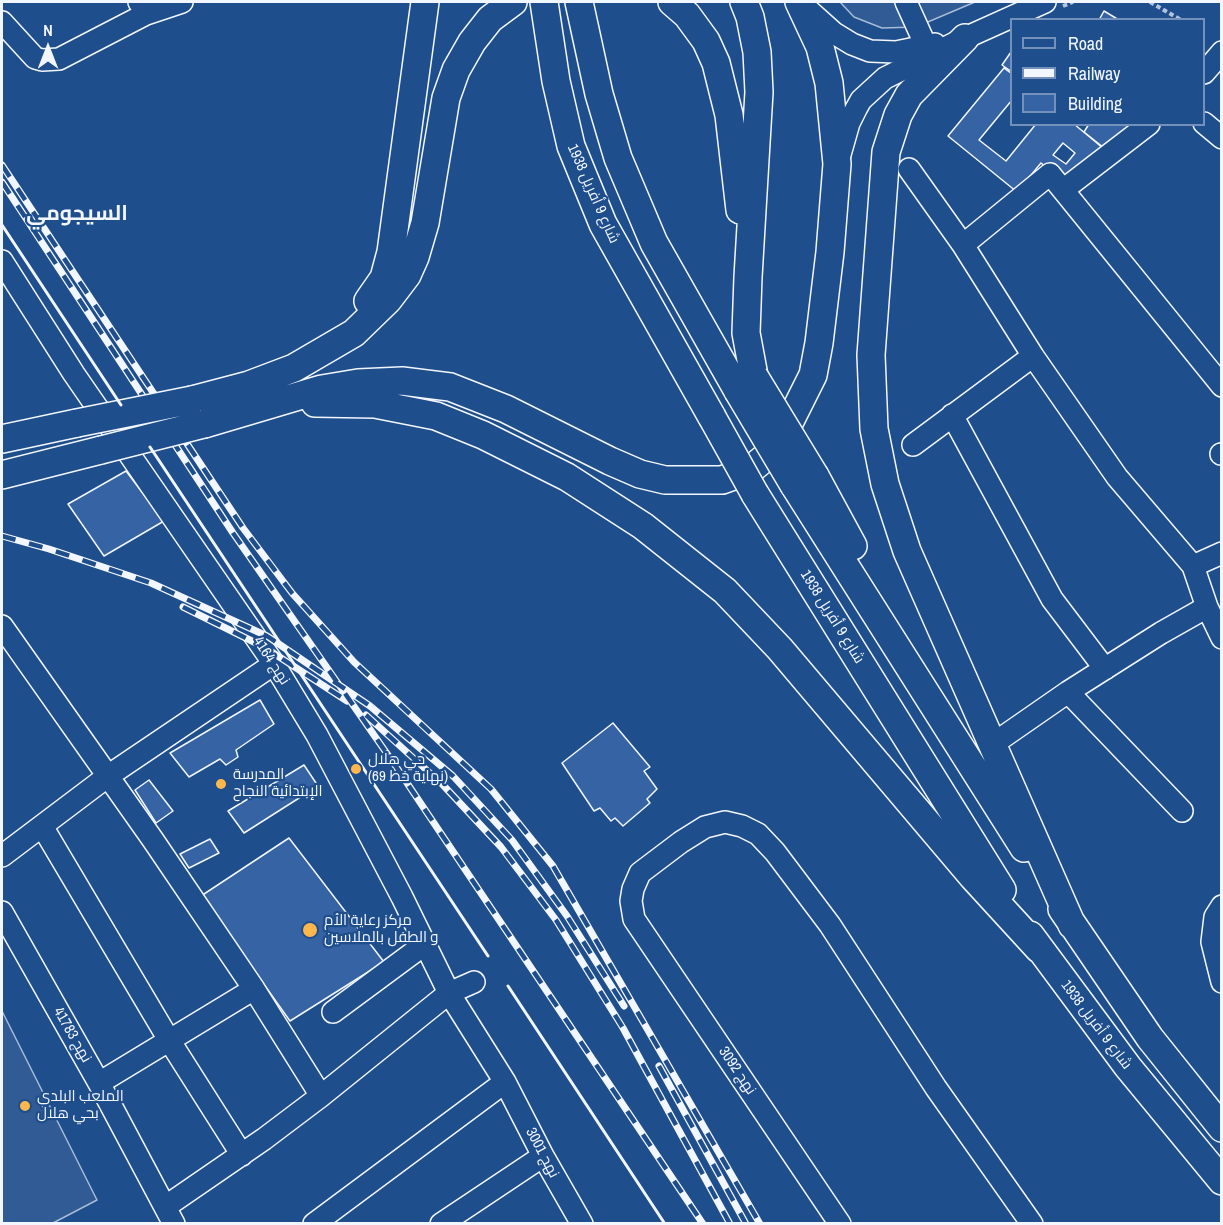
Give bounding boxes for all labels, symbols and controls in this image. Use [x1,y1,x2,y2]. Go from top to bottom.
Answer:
north arrow [18,18,78,78]
legend [1010,18,1205,126]
text: N [43,19,53,41]
text: Road [1068,31,1103,56]
text: Railway [1068,61,1121,86]
text: Building [1068,91,1122,116]
street label: شارع 9 أفريل 1938 [563,142,623,246]
district label: السيجومي [26,201,128,227]
street label: شارع 9 أفريل 1938 [796,567,868,667]
street label: نهج 4164 [249,633,293,689]
place label: حي هلال (نهاية خط 69) [368,751,448,786]
marker: حي هلال (نهاية خط 69) [349,762,363,776]
place label: المدرسة الإبتدائية النجاح [233,766,322,801]
marker: المدرسة الإبتدائية النجاح [214,777,228,791]
place label: مركز رعاية الأم و الطفل بالملاسين [324,912,439,947]
marker: مركز رعاية الأم و الطفل بالملاسين [301,921,319,939]
street label: شارع 9 أفريل 1938 [1057,977,1135,1073]
street label: نهج 41783 [49,1004,95,1066]
street label: نهج 3092 [714,1044,760,1098]
place label: الملعب البلدي بحي هلال [37,1088,124,1123]
marker: الملعب البلدي بحي هلال [18,1099,32,1113]
street label: نهج 3001 [521,1125,563,1181]

